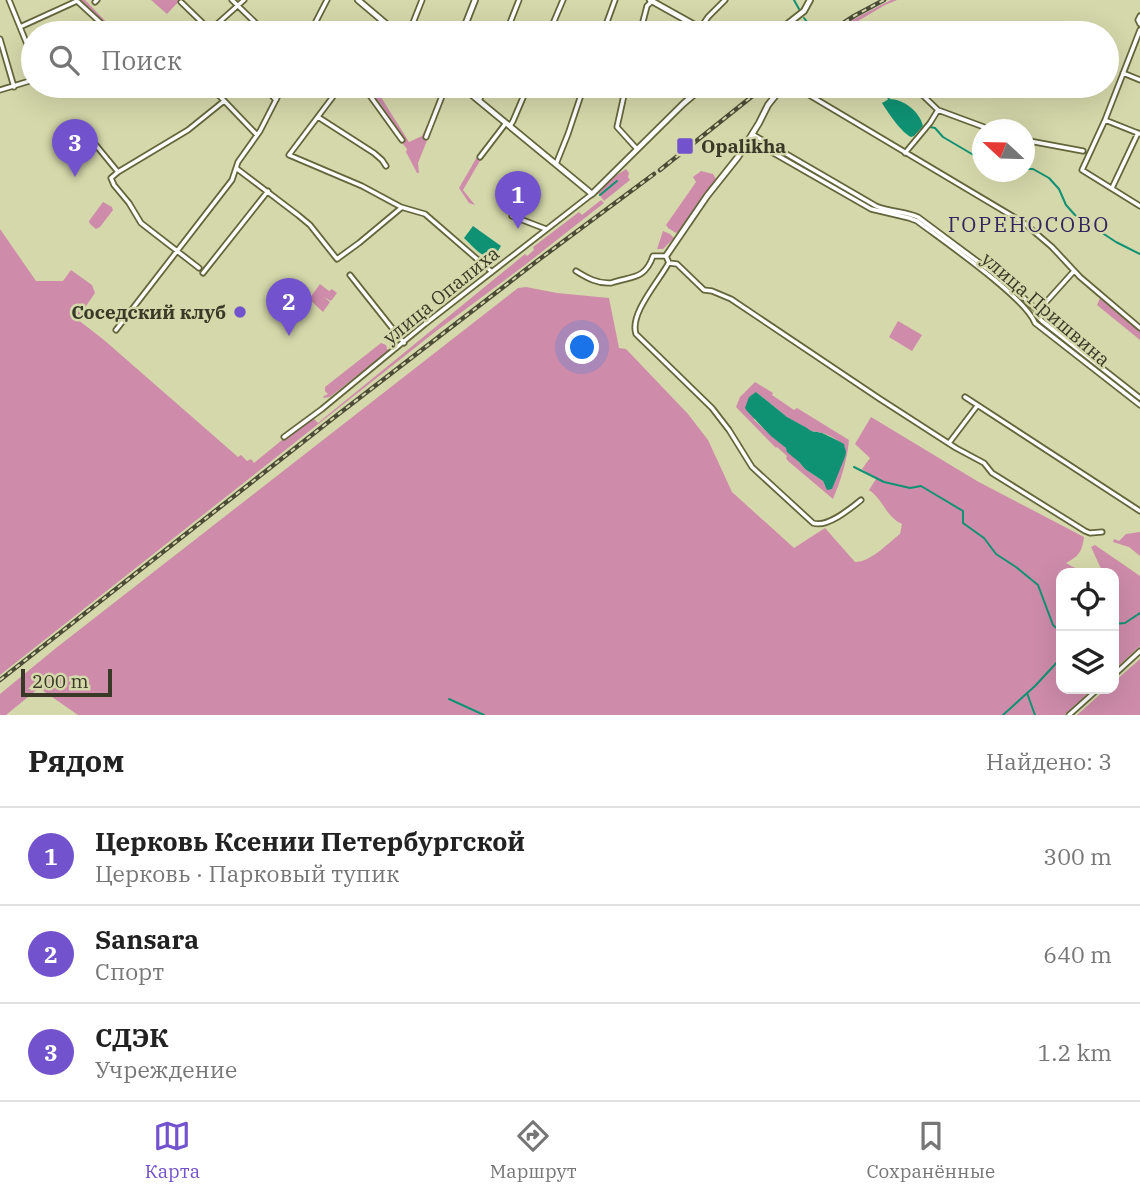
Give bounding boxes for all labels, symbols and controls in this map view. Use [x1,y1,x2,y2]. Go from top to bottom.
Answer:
search box [21,21,1119,98]
icon: search [45,41,83,79]
text: Поиск [101,43,182,77]
pin: 3 [52,119,98,177]
north arrow [972,119,1035,182]
place label: Opalikha [701,134,786,158]
marker: Opalikha [675,136,695,156]
pin: 1 [495,171,541,229]
district label: ГОРЕНОСОВО [948,210,1110,238]
street label: улица Опалиха [378,241,504,349]
street label: улица Пришвина [977,247,1115,371]
pin: 2 [266,278,312,336]
place label: Соседский клуб [71,300,226,324]
marker: Соседский клуб [232,304,248,320]
your location [565,330,599,364]
map controls [1056,568,1119,694]
button: locate [1056,568,1119,631]
button: layers [1056,631,1119,694]
scale bar [21,666,112,698]
text: 200 m [32,669,89,693]
text: Рядом [28,741,124,780]
text: Найдено: 3 [986,746,1112,776]
text: Церковь Ксении Петербургской [95,824,525,858]
text: 1 [44,841,58,871]
text: 300 m [1043,841,1112,871]
text: Церковь · Парковый тупик [95,858,399,888]
text: Sansara [95,922,199,956]
text: 2 [44,939,58,969]
text: 640 m [1043,939,1112,969]
text: Спорт [95,956,164,986]
text: СДЭК [95,1020,169,1054]
text: 3 [44,1037,58,1067]
text: 1.2 km [1038,1037,1112,1067]
text: Учреждение [95,1054,237,1084]
tab: Карта [145,1117,200,1183]
tab: Маршрут [490,1117,577,1183]
tab: Сохранённые [866,1117,995,1183]

